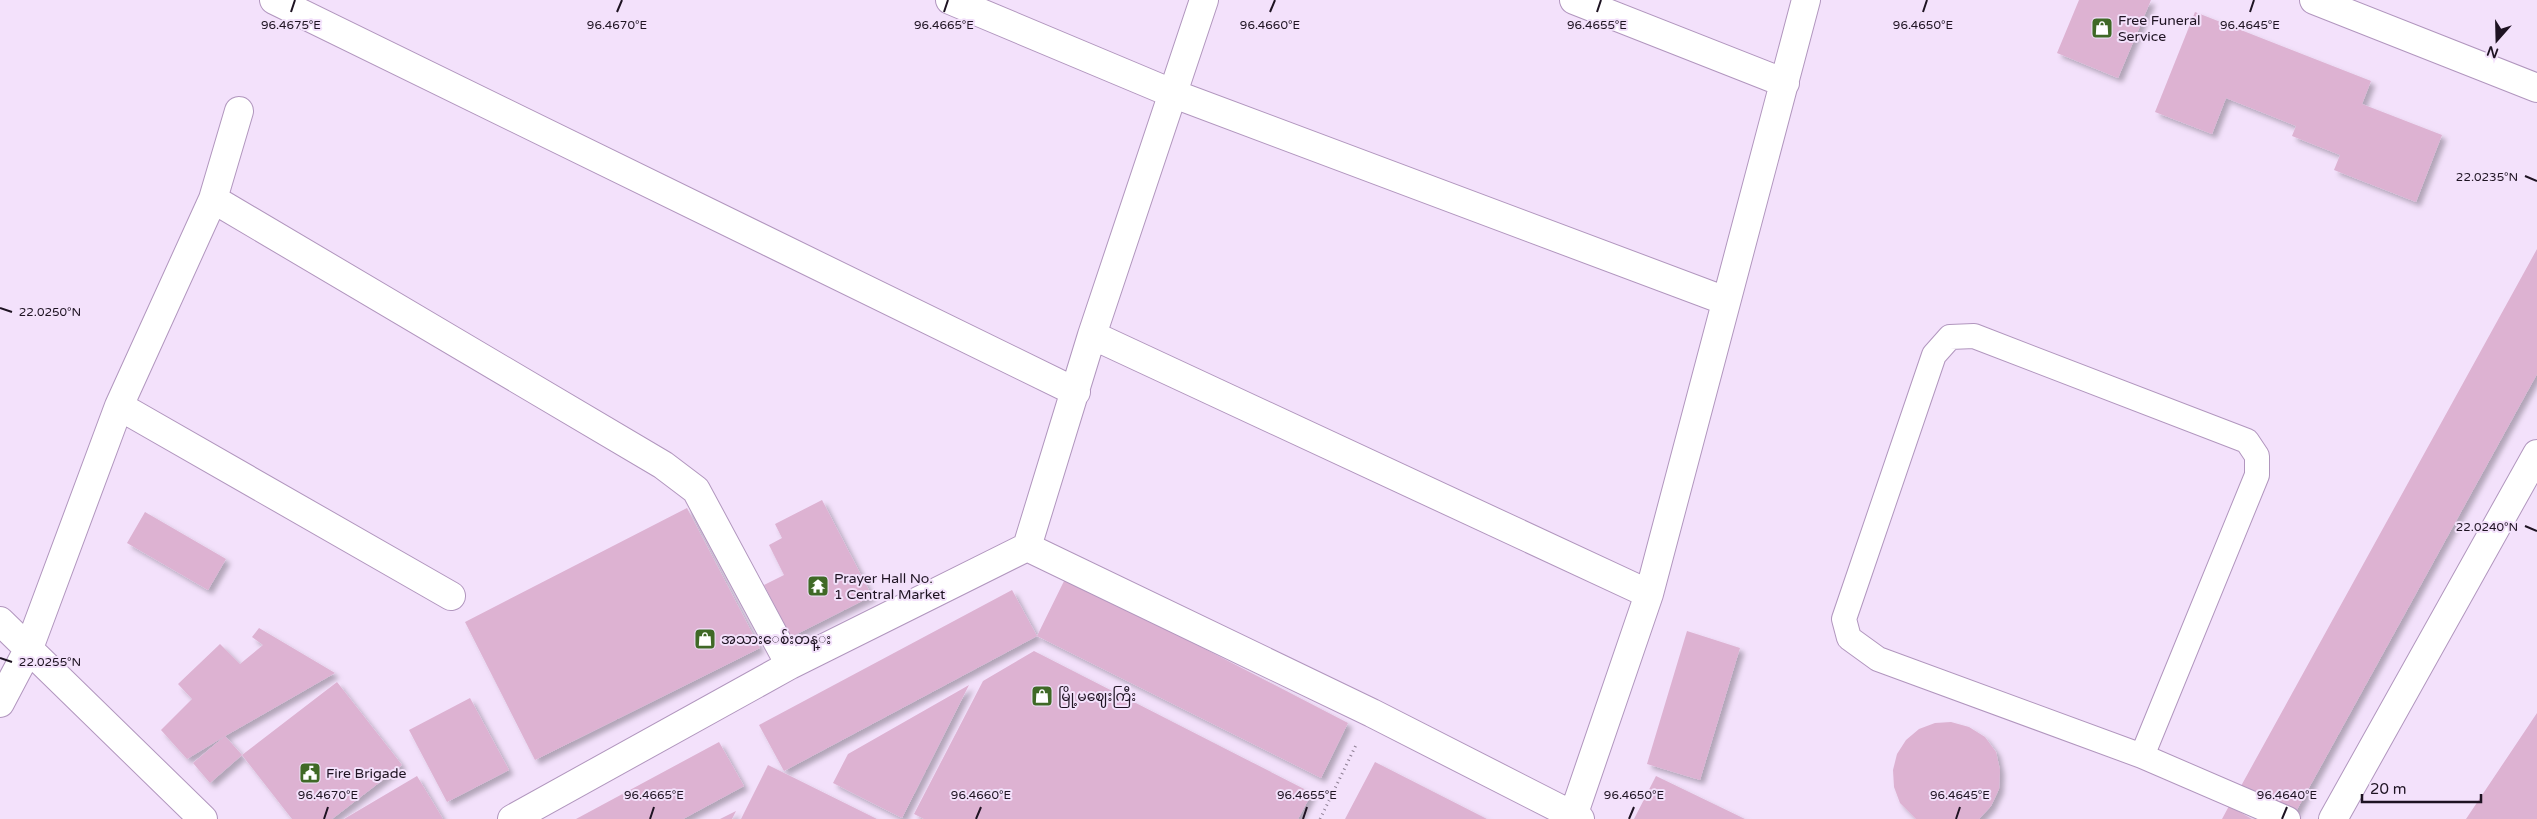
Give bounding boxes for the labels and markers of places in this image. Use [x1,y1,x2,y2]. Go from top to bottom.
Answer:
place label: Free Funeral Service [2118,12,2201,45]
shop icon: Free Funeral Service [2090,16,2114,40]
place label: Prayer Hall No. 1 Central Market [834,570,946,603]
temple icon: Prayer Hall No. 1 Central Market [806,574,830,598]
shop icon: အသားေစ်းတန္း [693,627,717,651]
place label: အသားေစ်းတန္း [721,629,831,651]
shop icon: မြို့မဈေးကြီး [1030,684,1054,708]
place label: မြို့မဈေးကြီး [1058,686,1136,708]
public building icon: Fire Brigade [298,761,322,785]
place label: Fire Brigade [326,765,407,782]

